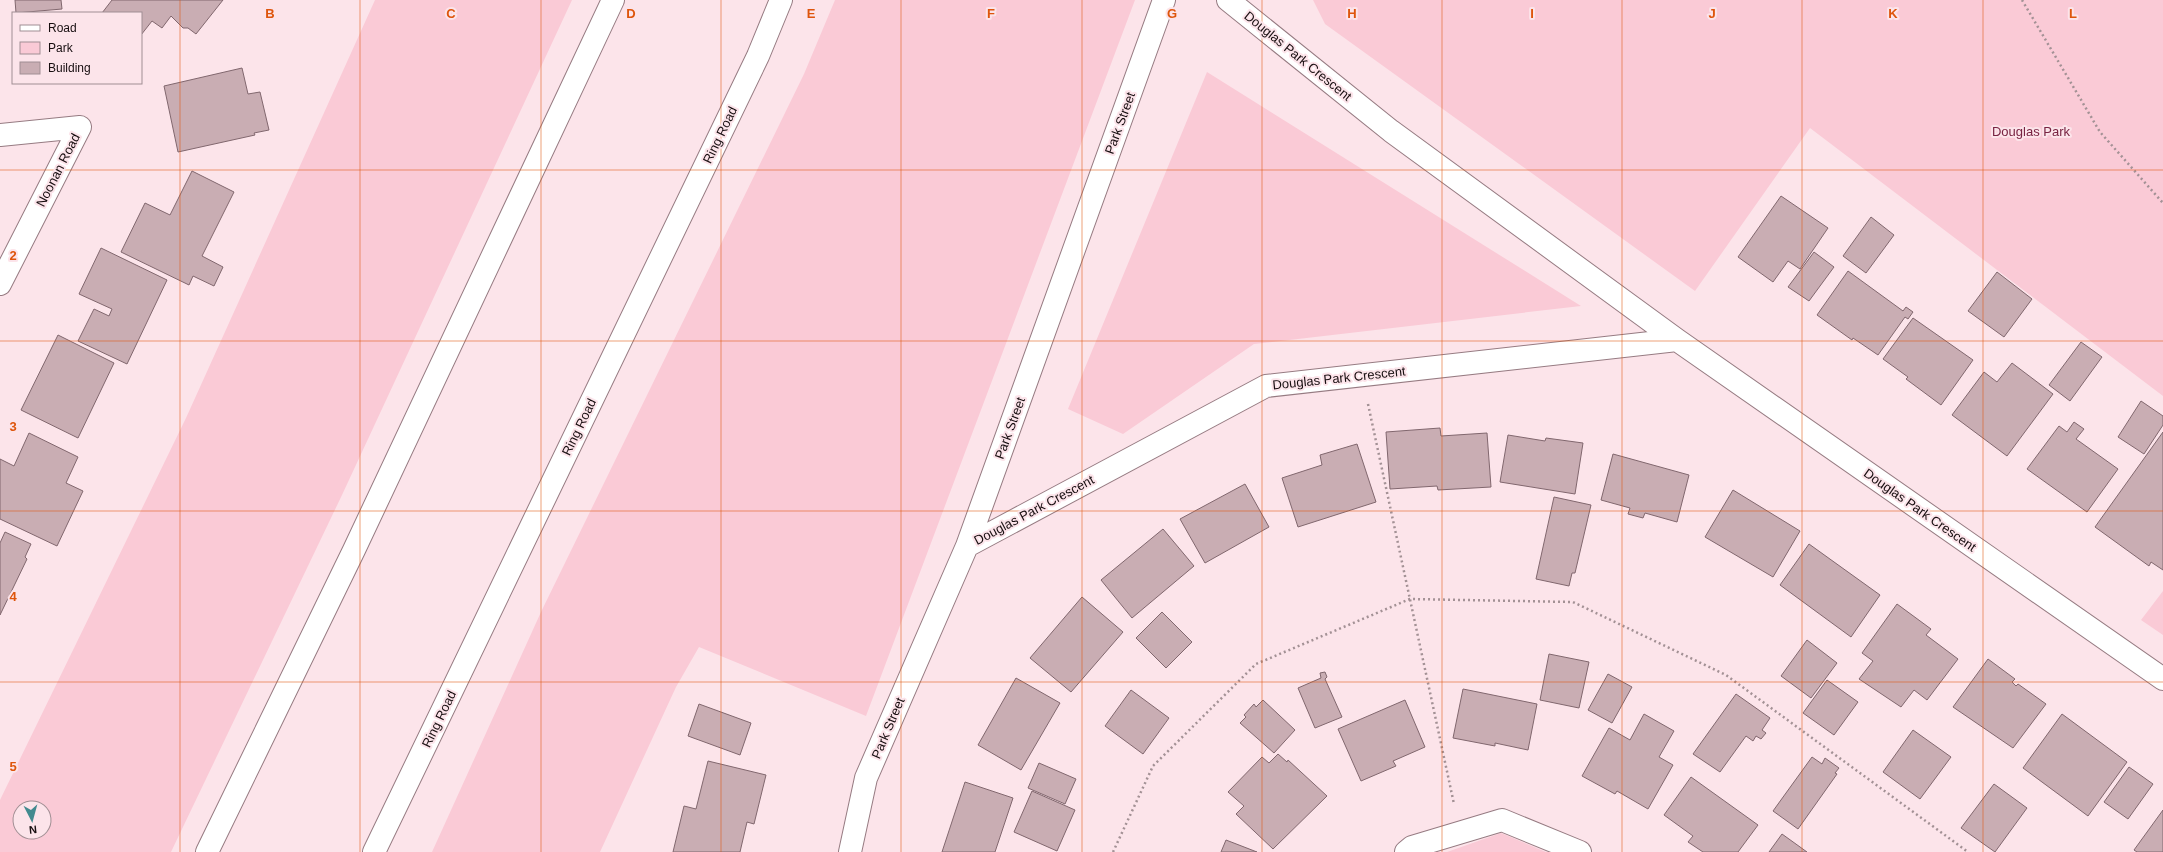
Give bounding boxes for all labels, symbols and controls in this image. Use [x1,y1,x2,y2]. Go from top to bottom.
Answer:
text: B [265,6,275,21]
text: C [446,6,456,21]
text: D [626,6,636,21]
text: E [807,6,816,21]
text: F [987,6,995,21]
text: G [1167,6,1177,21]
text: H [1347,6,1357,21]
text: I [1530,6,1534,21]
text: J [1708,6,1716,21]
text: K [1888,6,1898,21]
text: L [2069,6,2077,21]
street label: Douglas Park Crescent [1241,8,1355,104]
legend [12,12,142,84]
text: Road [48,21,77,35]
text: Park [48,41,74,55]
text: Building [48,61,91,75]
street label: Park Street [1102,90,1138,156]
street label: Ring Road [700,104,740,166]
park label: Douglas Park [1992,124,2071,139]
street label: Noonan Road [33,131,83,209]
text: 2 [9,248,17,263]
street label: Douglas Park Crescent [1272,364,1407,392]
street label: Park Street [992,395,1028,461]
street label: Ring Road [559,396,599,458]
text: 3 [9,419,17,434]
street label: Douglas Park Crescent [1861,466,1979,555]
street label: Douglas Park Crescent [971,472,1097,548]
text: 4 [9,589,17,604]
street label: Ring Road [419,688,459,750]
street label: Park Street [868,695,908,761]
text: 5 [9,759,17,774]
north arrow [12,800,52,840]
text: N [28,824,38,836]

